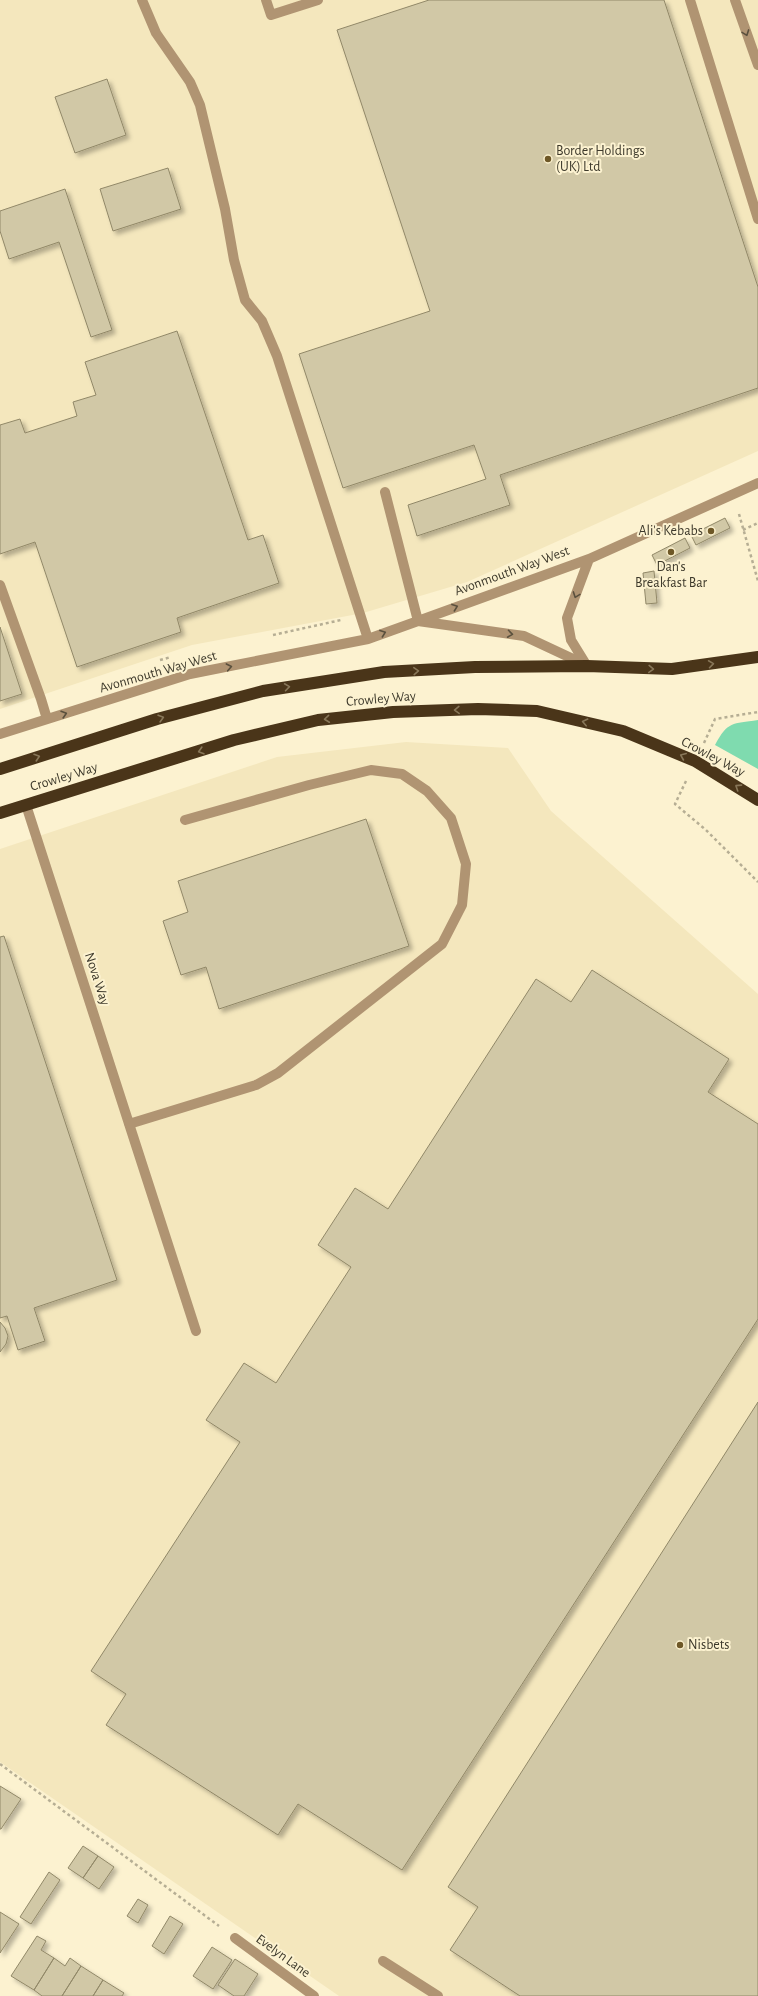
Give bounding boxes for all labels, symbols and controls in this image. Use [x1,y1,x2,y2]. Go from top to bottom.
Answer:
one-way arrow [742,29,750,36]
place label: Border Holdings (UK) Ltd [556,144,645,174]
marker: Border Holdings (UK) Ltd [543,154,553,164]
place label: Ali's Kebabs [638,524,703,538]
marker: Ali's Kebabs [706,526,716,536]
street label: Avonmouth Way West [453,544,572,598]
marker: Dan's Breakfast Bar [666,547,676,557]
place label: Dan's Breakfast Bar [635,560,708,590]
one-way arrow [572,592,580,599]
one-way arrow [452,604,459,612]
one-way arrow [507,629,513,638]
one-way arrow [380,630,387,638]
street label: Avonmouth Way West [98,648,219,695]
one-way arrow [707,660,714,669]
one-way arrow [226,663,232,671]
one-way arrow [648,664,654,673]
one-way arrow [413,666,419,675]
one-way arrow [284,683,290,692]
street label: Crowley Way [346,689,416,709]
one-way arrow [454,705,460,714]
one-way arrow [60,710,67,718]
one-way arrow [157,714,164,723]
one-way arrow [324,714,330,723]
one-way arrow [582,719,588,727]
street label: Crowley Way [679,734,747,780]
one-way arrow [198,746,205,754]
one-way arrow [33,753,40,762]
one-way arrow [679,753,687,761]
street label: Crowley Way [29,760,99,794]
one-way arrow [735,784,742,791]
street label: Nova Way [82,951,112,1007]
place label: Nisbets [688,1638,729,1652]
marker: Nisbets [675,1640,685,1650]
street label: Evelyn Lane [253,1932,313,1980]

